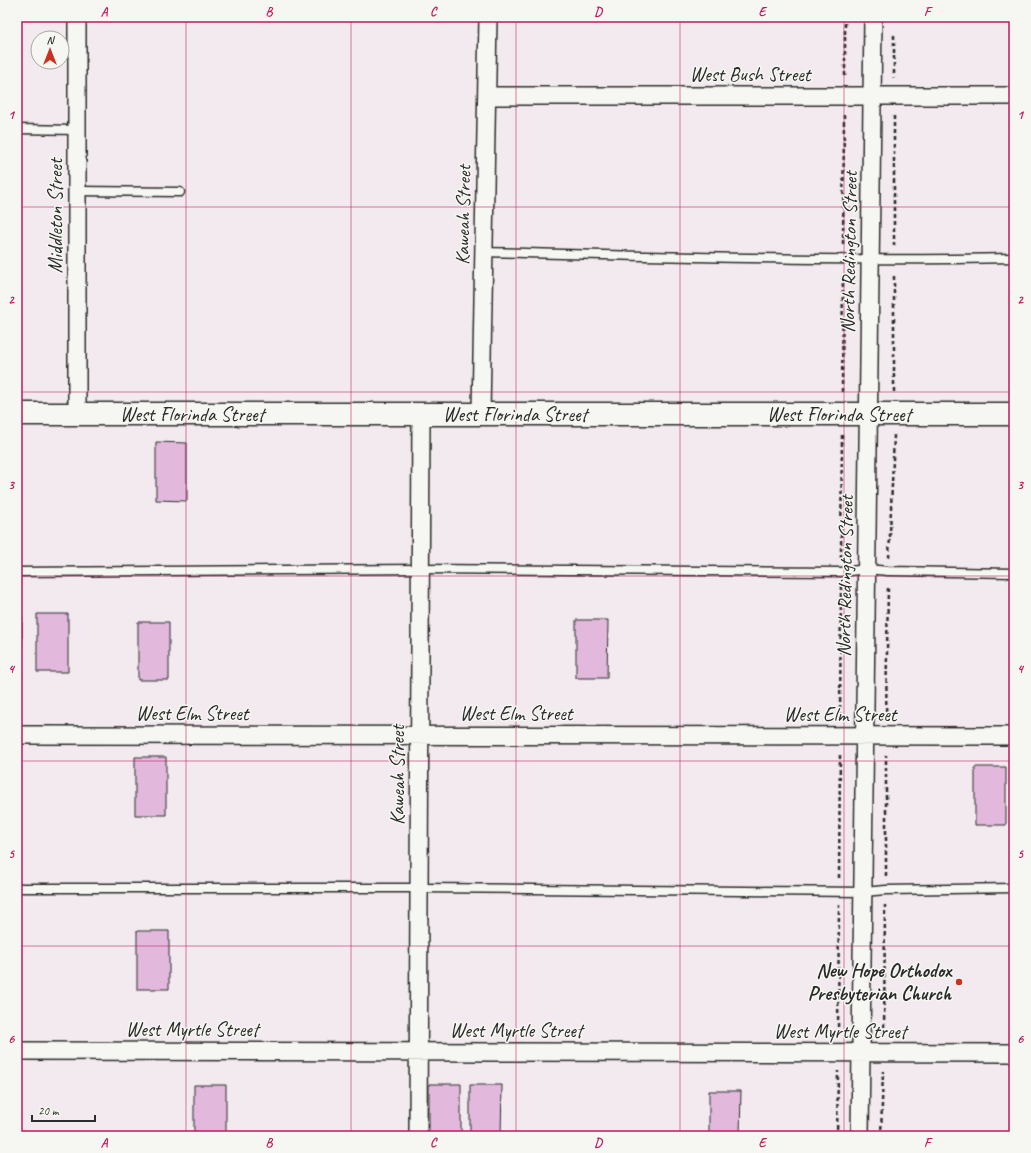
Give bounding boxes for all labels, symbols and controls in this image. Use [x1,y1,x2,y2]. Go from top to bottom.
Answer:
text: A [101,4,109,20]
text: B [266,4,274,20]
text: C [430,4,438,20]
text: D [594,4,603,20]
text: E [759,4,768,20]
text: F [924,4,933,20]
north arrow [30,30,70,70]
text: N [47,33,56,47]
street label: West Bush Street [690,62,813,87]
text: 1 [8,107,16,123]
text: 1 [1017,107,1025,123]
street label: Middleton Street [43,156,68,273]
street label: Kaweah Street [450,163,476,265]
street label: North Redington Street [835,169,863,333]
text: 2 [8,292,15,308]
text: 2 [1017,292,1024,308]
street label: West Florinda Street [120,402,267,427]
street label: West Florinda Street [443,402,590,427]
street label: West Florinda Street [767,402,914,427]
text: 3 [8,477,15,493]
text: 3 [1017,477,1024,493]
street label: North Redington Street [831,493,859,657]
text: 4 [8,661,16,677]
text: 4 [1017,661,1025,677]
street label: West Elm Street [136,701,251,726]
street label: West Elm Street [460,701,575,726]
street label: West Elm Street [784,702,899,727]
street label: Kaweah Street [385,723,410,825]
text: 5 [8,846,15,862]
text: 5 [1017,846,1024,862]
place label: New Hope Orthodox Presbyterian Church [808,958,953,1006]
marker: New Hope Orthodox Presbyterian Church [954,977,964,987]
street label: West Myrtle Street [126,1017,262,1042]
street label: West Myrtle Street [450,1018,586,1043]
street label: West Myrtle Street [774,1019,910,1044]
text: 6 [8,1031,15,1047]
text: 6 [1017,1031,1024,1047]
scale bar [32,1097,95,1123]
text: 20 m [38,1103,60,1119]
text: A [101,1135,109,1151]
text: B [266,1135,274,1151]
text: C [430,1135,438,1151]
text: D [594,1135,603,1151]
text: E [759,1135,768,1151]
text: F [924,1135,933,1151]

